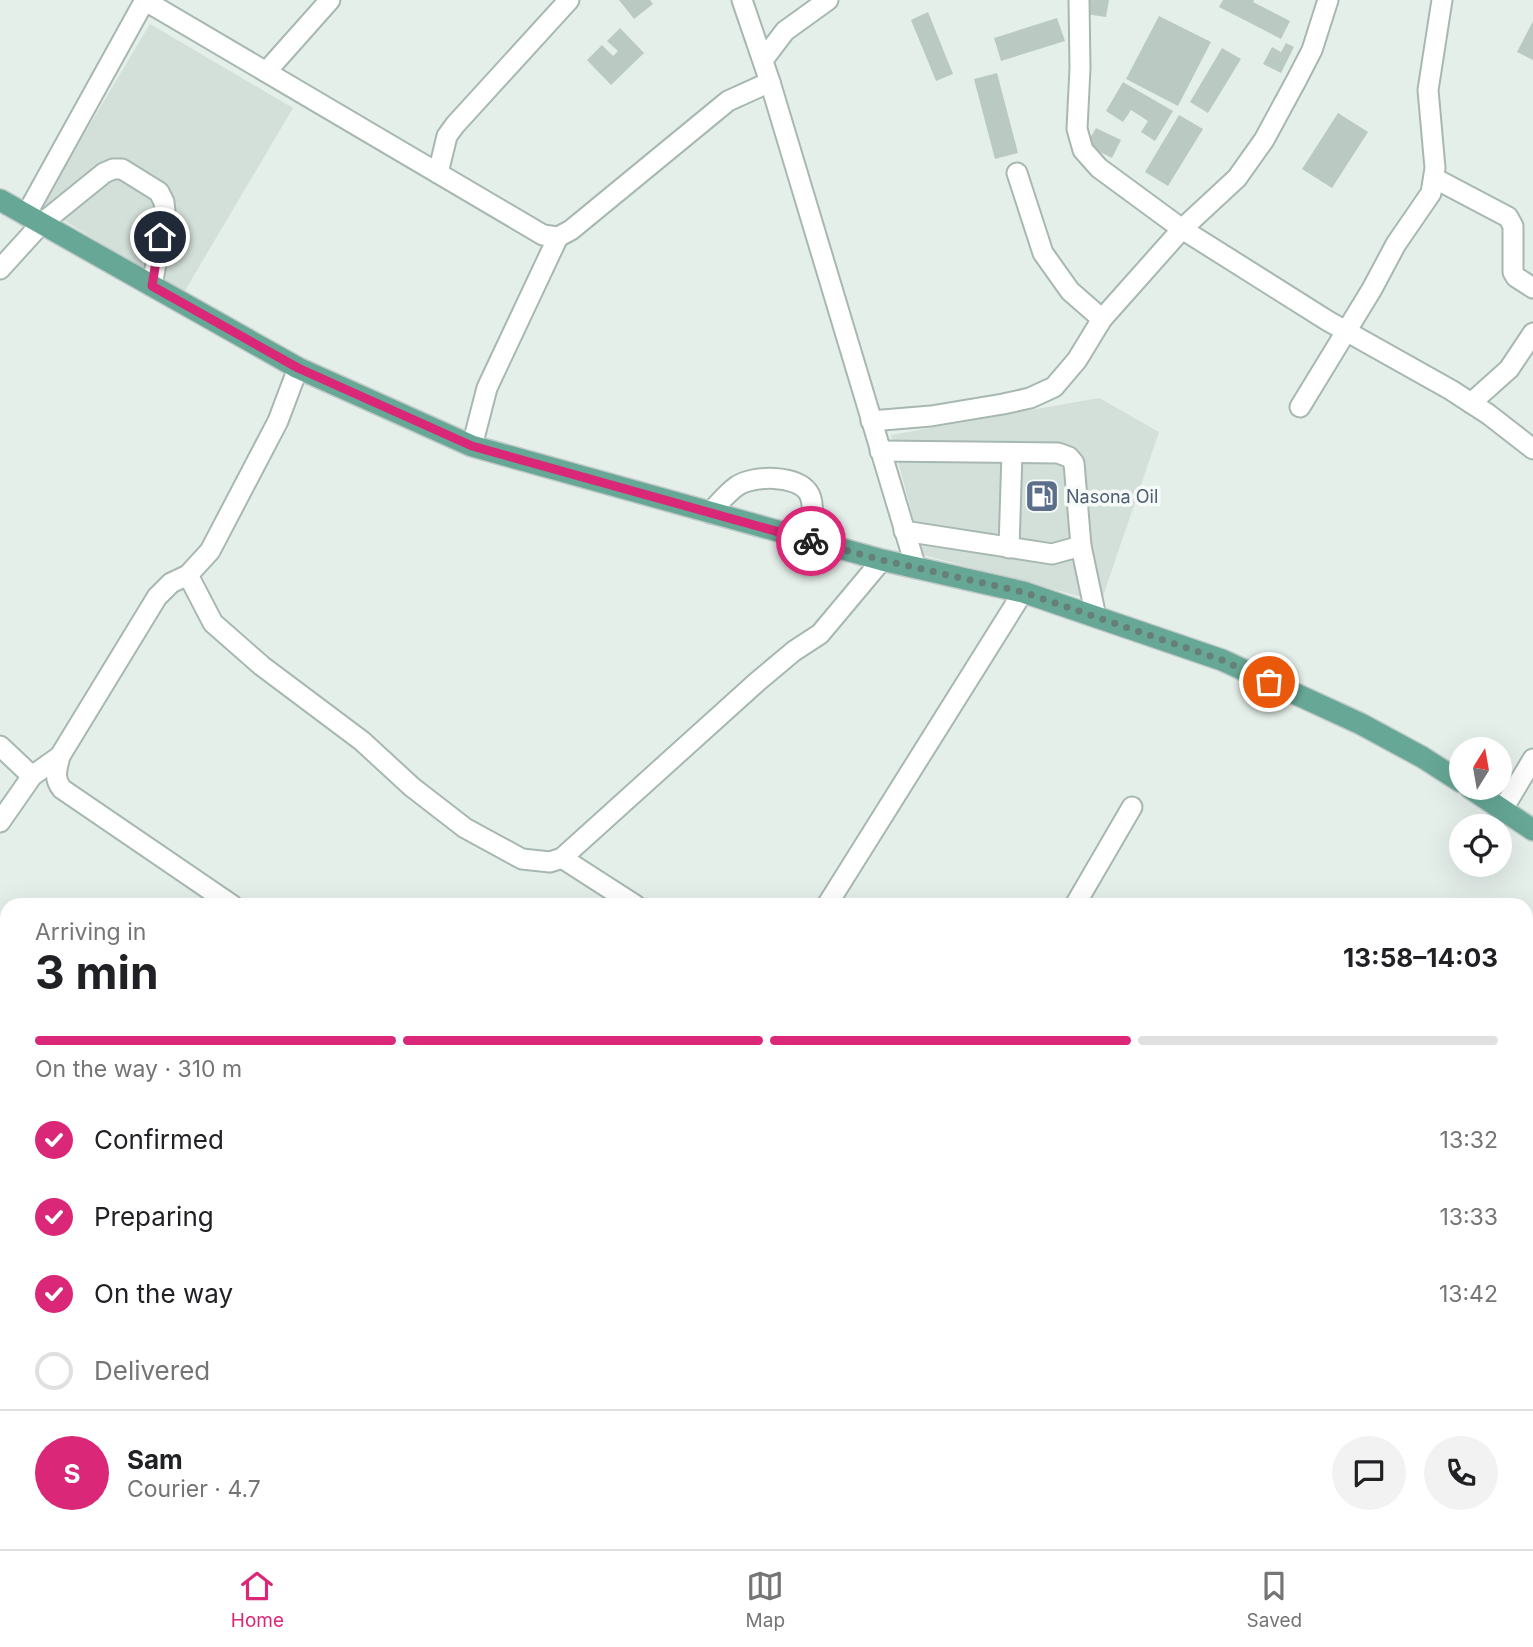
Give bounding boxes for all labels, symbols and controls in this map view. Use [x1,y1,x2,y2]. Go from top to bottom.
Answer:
pin [130,207,190,267]
icon: home [141,218,179,256]
fuel station icon: Nasona Oil [1023,477,1061,515]
place label: Nasona Oil [1066,486,1158,507]
courier [776,506,846,576]
icon: bike [792,522,830,560]
pin [1239,652,1299,712]
icon: bag [1250,663,1288,701]
north arrow [1449,737,1512,800]
map controls [1449,737,1512,877]
button: locate [1449,814,1512,877]
text: Arriving in [35,918,146,946]
text: 13:58–14:03 [1343,942,1498,973]
text: 3 min [35,944,159,1000]
text: On the way · 310 m [35,1055,242,1083]
icon: check [35,1121,73,1159]
text: Confirmed [94,1124,224,1155]
text: 13:32 [1440,1126,1498,1154]
icon: check [35,1198,73,1236]
text: Preparing [94,1201,214,1232]
text: 13:33 [1439,1203,1498,1231]
icon: check [35,1275,73,1313]
text: On the way [94,1278,233,1309]
text: 13:42 [1439,1280,1498,1308]
text: Delivered [94,1355,210,1386]
button: chat [1332,1436,1406,1510]
button: phone [1424,1436,1498,1510]
text: Sam [127,1444,183,1475]
text: S [63,1458,81,1489]
text: Courier · 4.7 [127,1475,261,1503]
tab: Home [231,1567,284,1632]
tab: Map [746,1567,785,1632]
tab: Saved [1247,1567,1302,1632]

